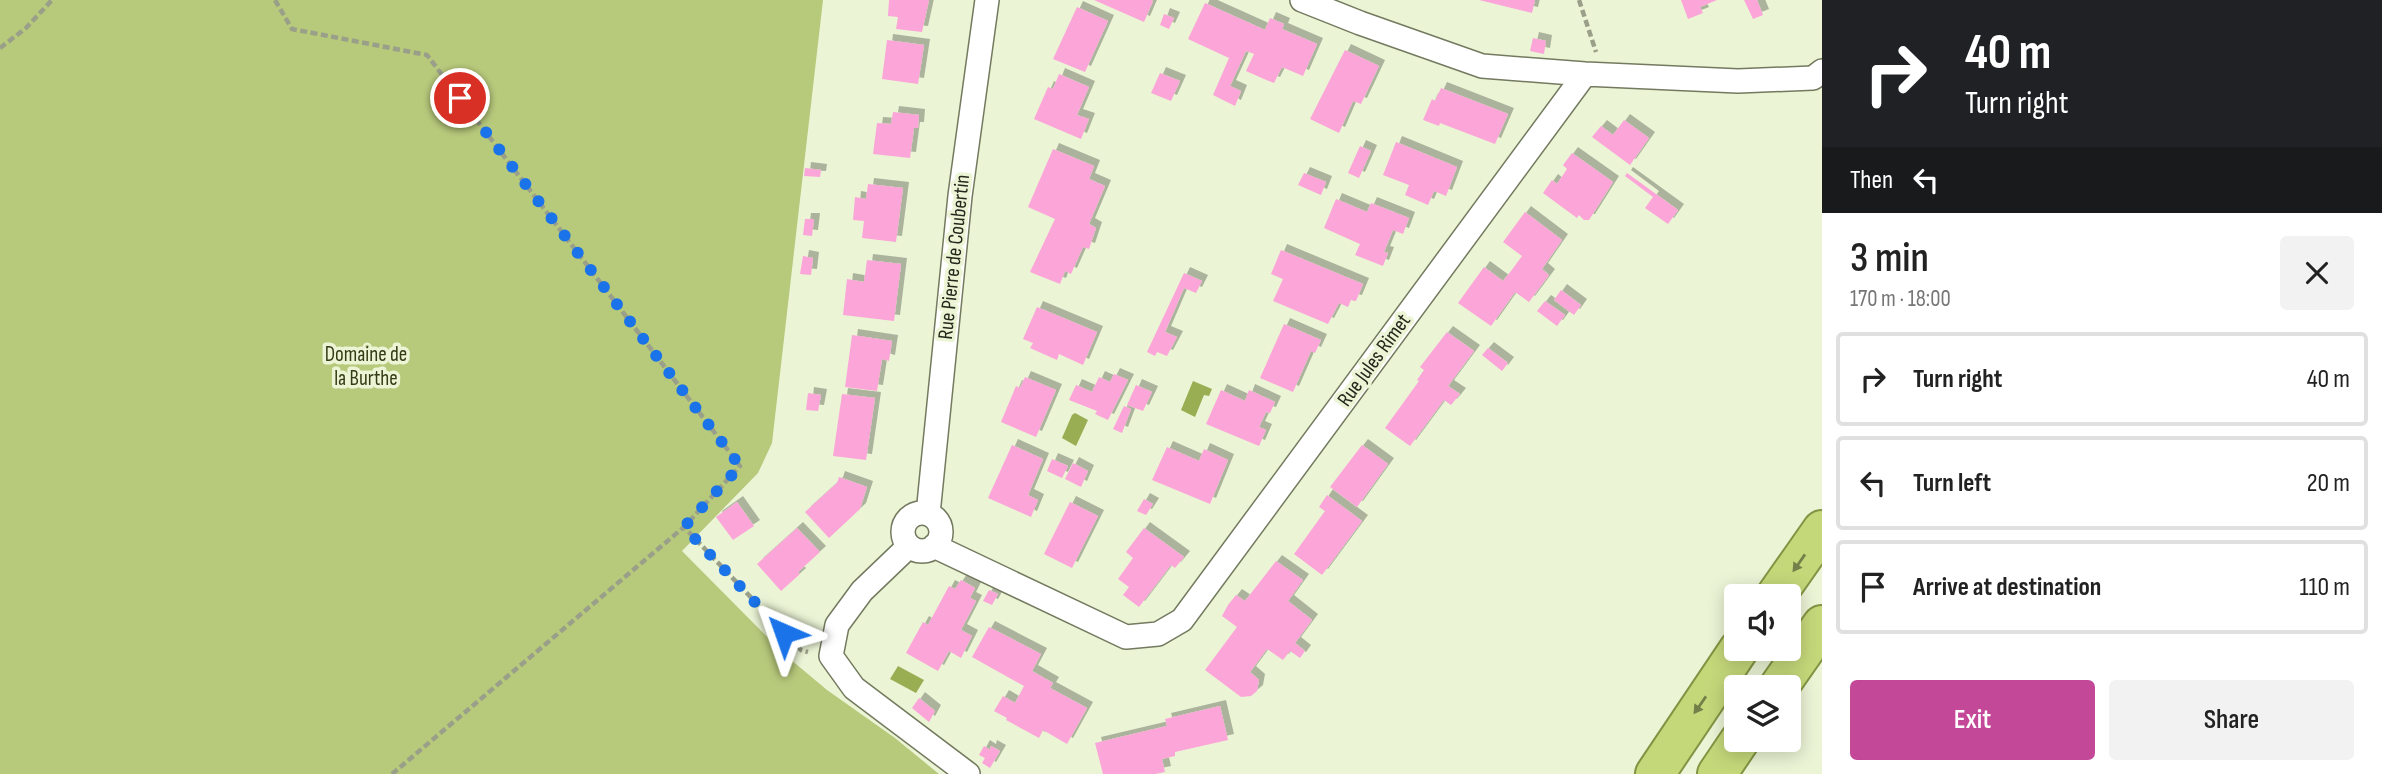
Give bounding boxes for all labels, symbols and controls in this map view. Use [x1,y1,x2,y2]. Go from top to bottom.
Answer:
text: 40 m [1965,24,2051,83]
icon: right [1850,28,1941,119]
pin [430,68,490,128]
icon: arrive [441,79,479,117]
text: Turn right [1965,84,2069,123]
icon: left [1907,161,1945,199]
text: Then [1850,165,1893,196]
street label: Rue Pierre de Coubertin [933,173,975,341]
text: 3 min [1850,233,1929,284]
button: close [2280,236,2354,310]
text: 170 m · 18:00 [1850,285,1951,313]
street label: Rue Jules Rimet [1332,309,1416,411]
park label: Domaine de la Burthe [325,342,407,391]
icon: right [1854,360,1892,398]
text: Turn right [1913,364,2002,395]
text: 40 m [2307,364,2350,395]
icon: left [1854,464,1892,502]
text: Turn left [1913,468,1991,499]
text: 20 m [2307,468,2350,499]
one-way arrow [1792,554,1806,572]
icon: arrive [1854,568,1892,606]
text: Arrive at destination [1913,572,2101,603]
text: 110 m [2299,572,2350,603]
map controls [1724,584,1801,752]
button: sound [1724,584,1801,661]
position arrow [747,596,821,670]
button: layers [1724,675,1801,752]
button: Exit [1850,680,2095,760]
button: Share [2109,680,2354,760]
one-way arrow [1693,696,1707,714]

